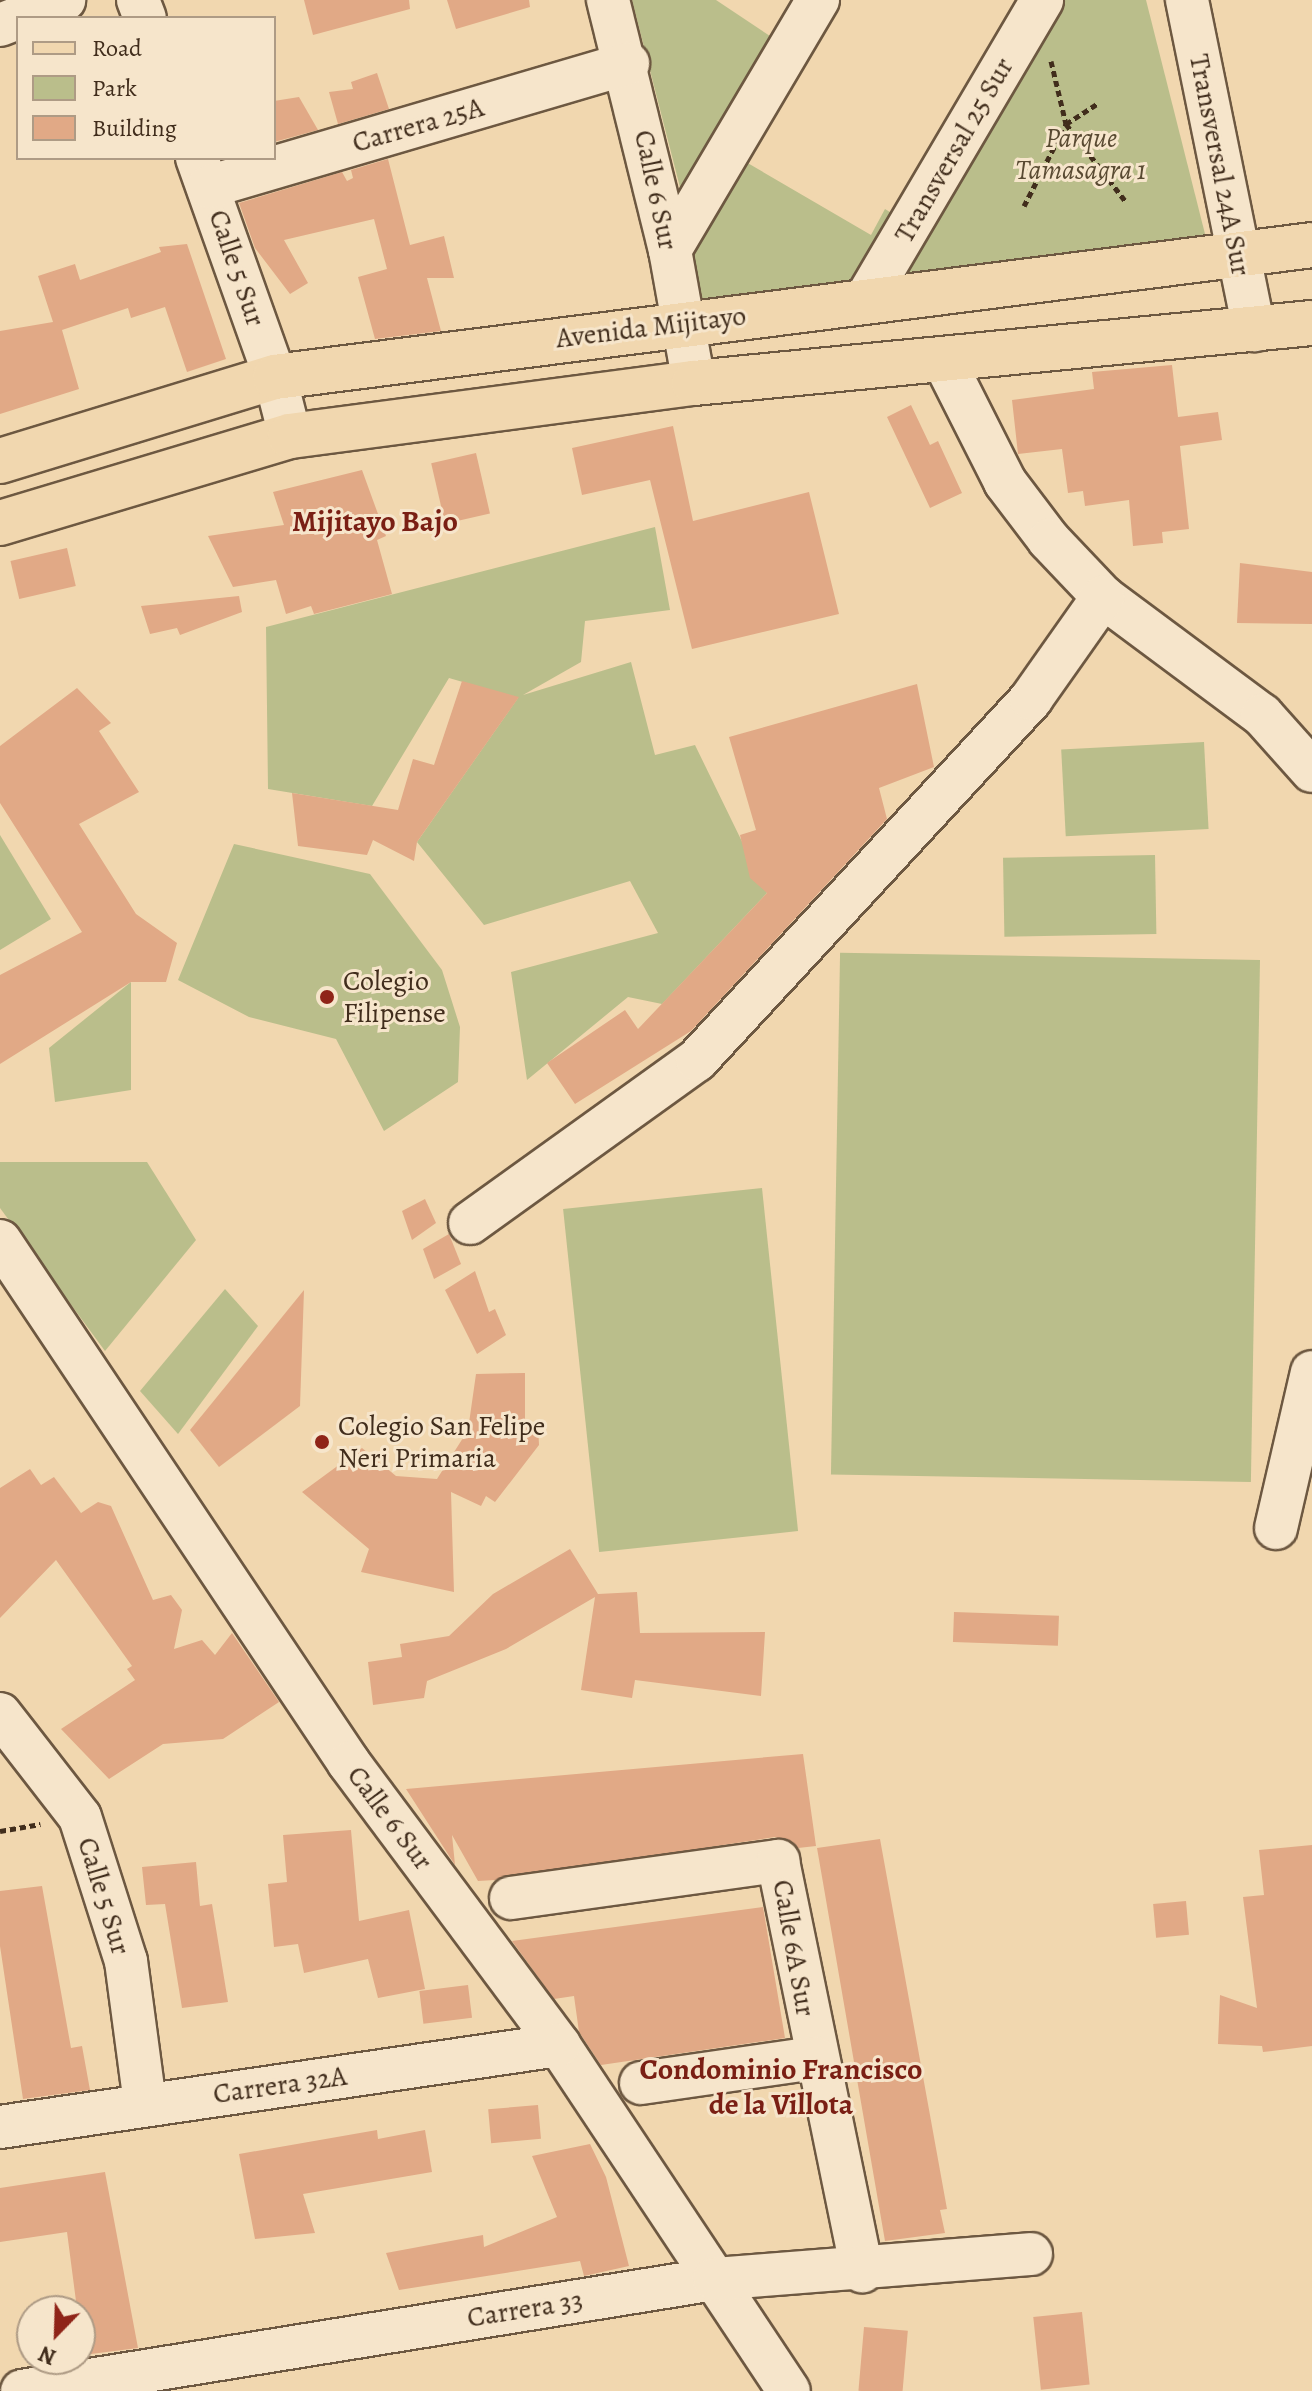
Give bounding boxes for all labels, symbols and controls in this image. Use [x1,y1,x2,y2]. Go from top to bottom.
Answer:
legend [16,16,276,160]
text: Road [92,32,142,64]
street label: Transversal 25 Sur [887,51,1021,249]
street label: Transversal 24A Sur [1182,51,1258,279]
text: Park [92,72,137,104]
street label: Carrera 25A [348,90,488,160]
text: Building [92,112,177,144]
park label: Parque Tamasagra 1 [1016,121,1146,187]
street label: Calle 6 Sur [627,127,685,253]
street label: Calle 5 Sur [201,206,273,330]
street label: Avenida Mijitayo [554,299,748,355]
district label: Mijitayo Bajo [292,503,458,539]
place label: Colegio Filipense [343,964,446,1030]
marker: Colegio Filipense [318,988,336,1006]
place label: Colegio San Felipe Neri Primaria [338,1409,545,1475]
marker: Colegio San Felipe Neri Primaria [313,1433,331,1451]
street label: Calle 6 Sur [340,1759,440,1877]
street label: Calle 5 Sur [70,1833,138,1959]
street label: Calle 6A Sur [765,1877,823,2019]
district label: Condominio Francisco de la Villota [640,2051,922,2122]
street label: Carrera 32A [211,2059,349,2111]
street label: Carrera 33 [465,2283,585,2335]
north arrow [16,2295,96,2375]
text: N [34,2338,61,2372]

